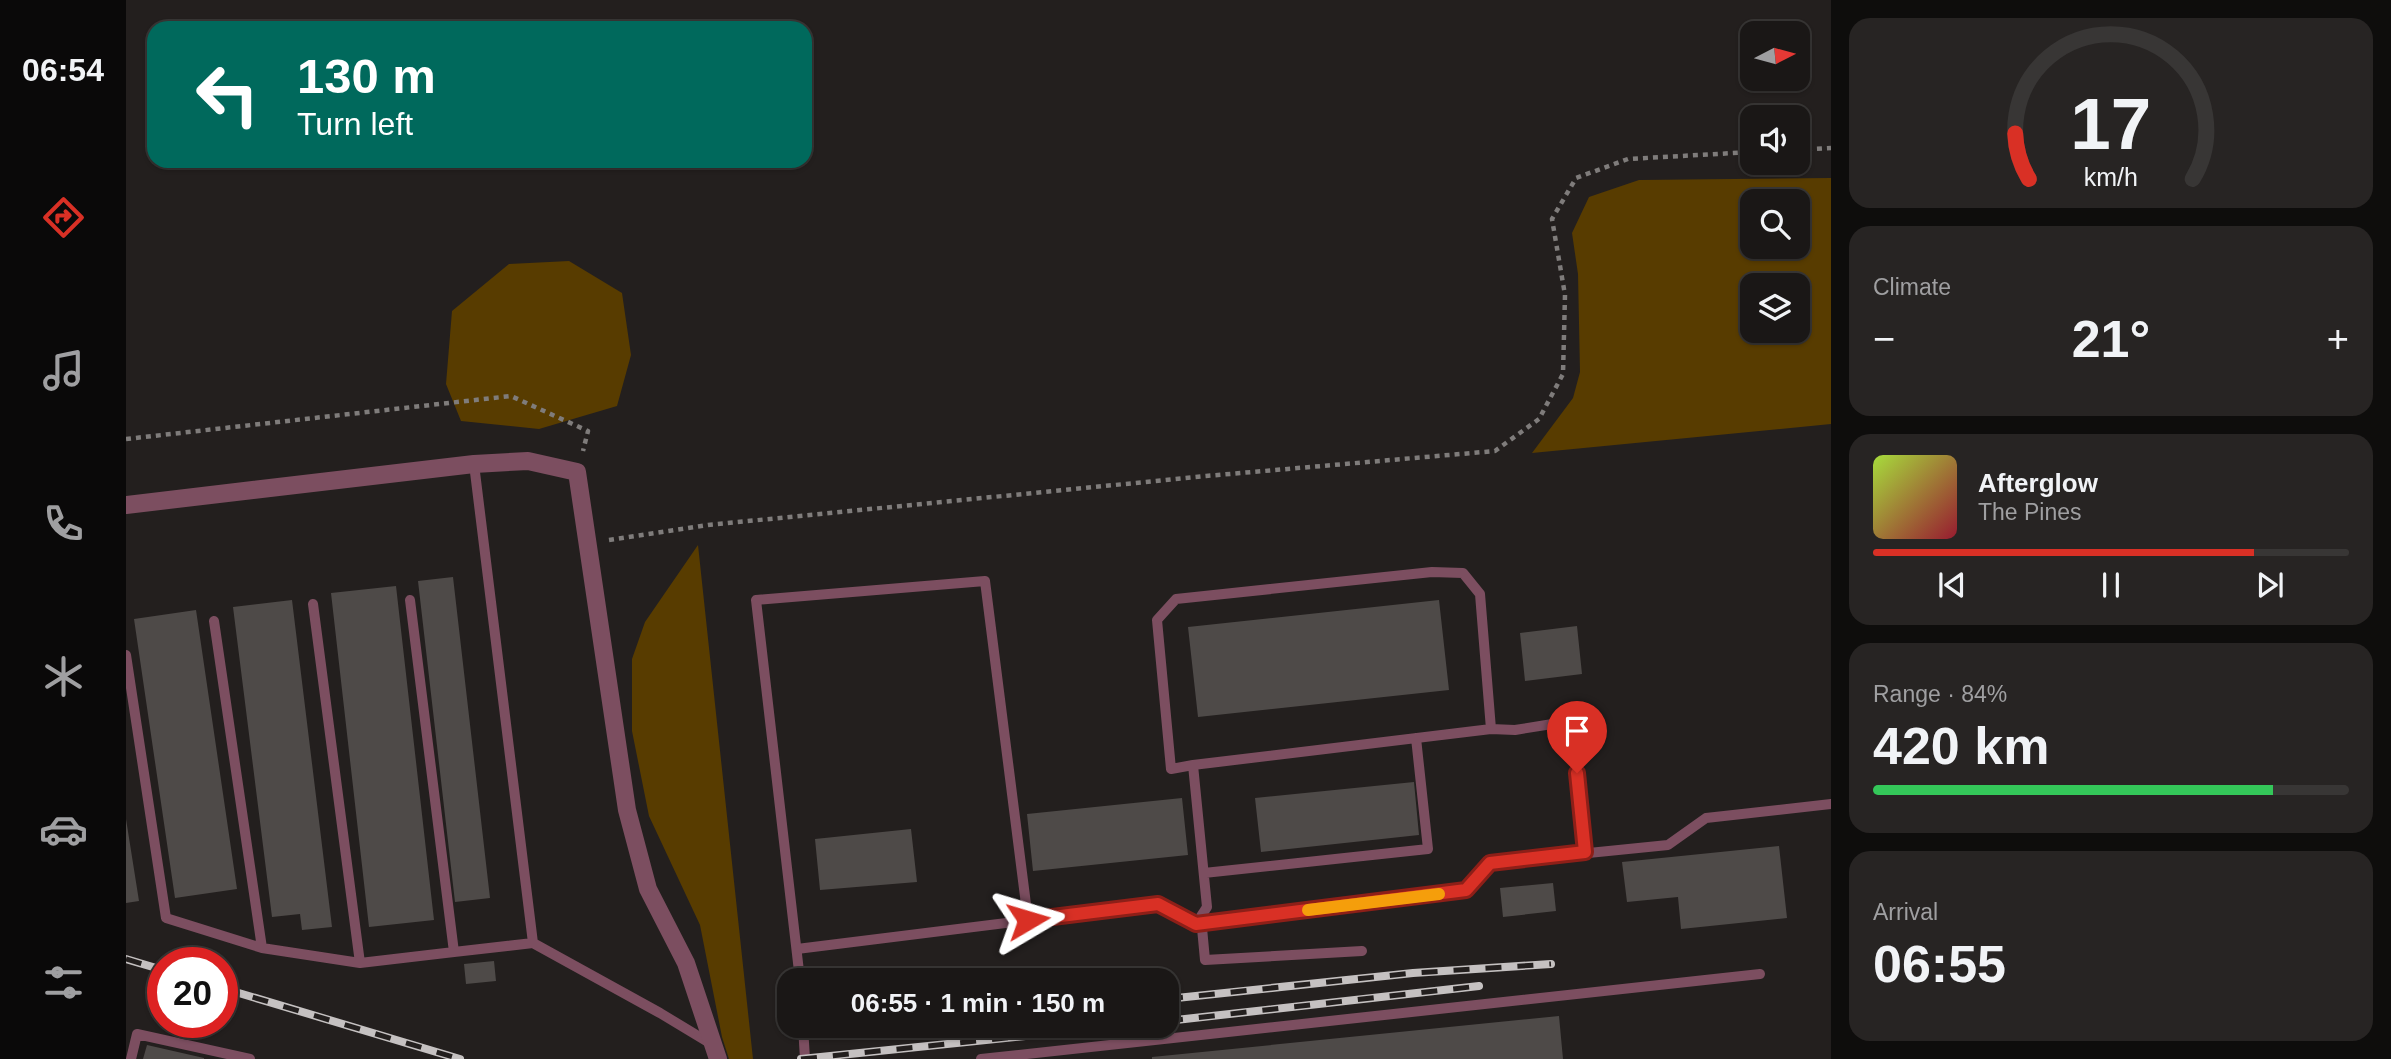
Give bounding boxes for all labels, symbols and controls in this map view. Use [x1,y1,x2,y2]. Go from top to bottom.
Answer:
north arrow [1740,21,1810,91]
map controls [1740,21,1810,343]
icon: left [182,49,273,140]
text: 130 m [297,49,436,103]
text: 06:54 [22,52,104,88]
text: 17 [2071,83,2151,164]
button: sound [1740,105,1810,175]
text: Turn left [297,106,413,142]
text: km/h [2084,163,2138,191]
button: search [1740,189,1810,259]
icon: directions [39,193,88,242]
button: layers [1740,273,1810,343]
text: Climate [1873,274,1951,300]
text: 21° [2072,310,2150,368]
text: − [1873,318,1895,360]
text: + [2327,318,2349,360]
icon: music [39,346,88,395]
text: Afterglow [1978,468,2098,498]
icon: phone [39,499,88,548]
text: The Pines [1978,499,2082,525]
icon: previous [1933,566,1971,604]
icon: pause [2092,566,2130,604]
icon: next [2251,566,2289,604]
icon: climate [39,652,88,701]
text: Range · 84% [1873,681,2007,707]
pin [1547,701,1607,773]
icon: arrive [1558,712,1596,750]
text: 420 km [1873,717,2049,775]
icon: car [39,805,88,854]
position arrow [991,883,1065,957]
text: Arrival [1873,899,1938,925]
text: 06:55 [1873,935,2006,993]
speed limit sign: 20 [147,947,238,1038]
icon: filters [39,958,88,1007]
text: 06:55 · 1 min · 150 m [851,988,1105,1018]

